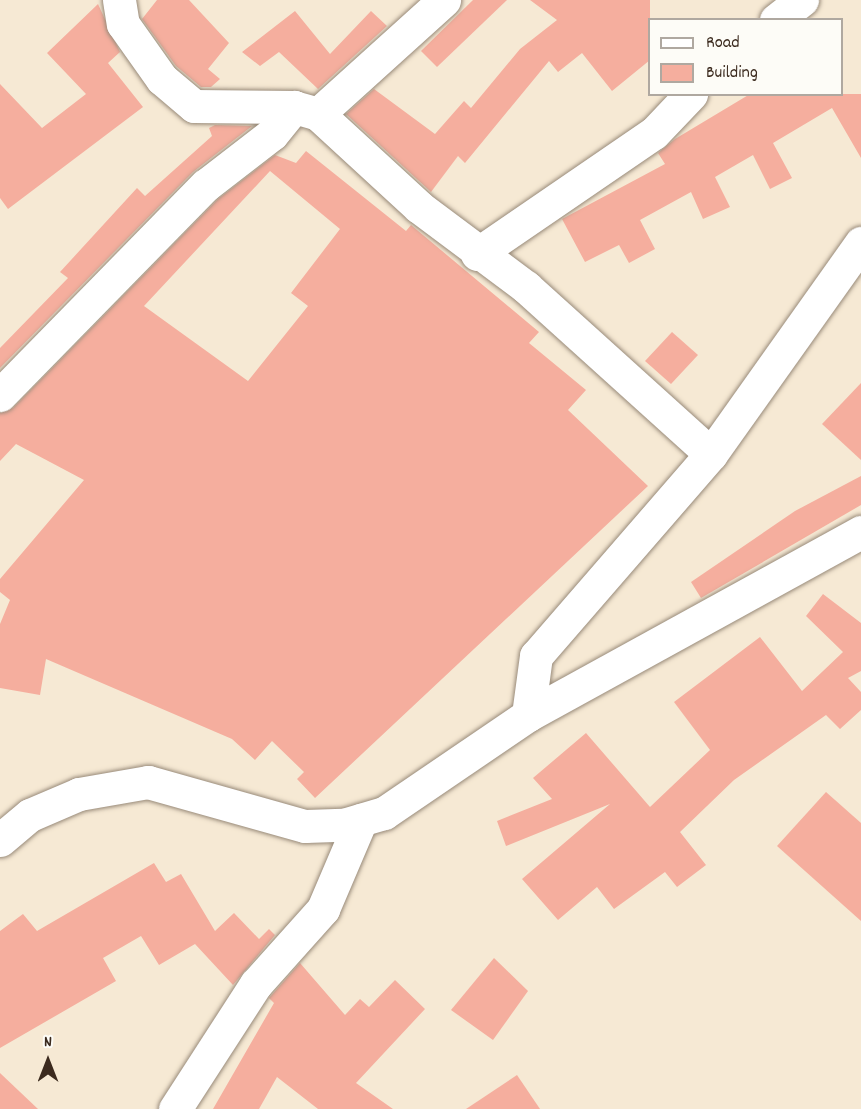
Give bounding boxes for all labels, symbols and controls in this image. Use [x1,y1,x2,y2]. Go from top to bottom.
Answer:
legend [648,18,843,96]
text: Road [706,31,740,56]
text: Building [706,61,758,86]
north arrow [18,1031,78,1091]
text: N [44,1031,52,1054]

